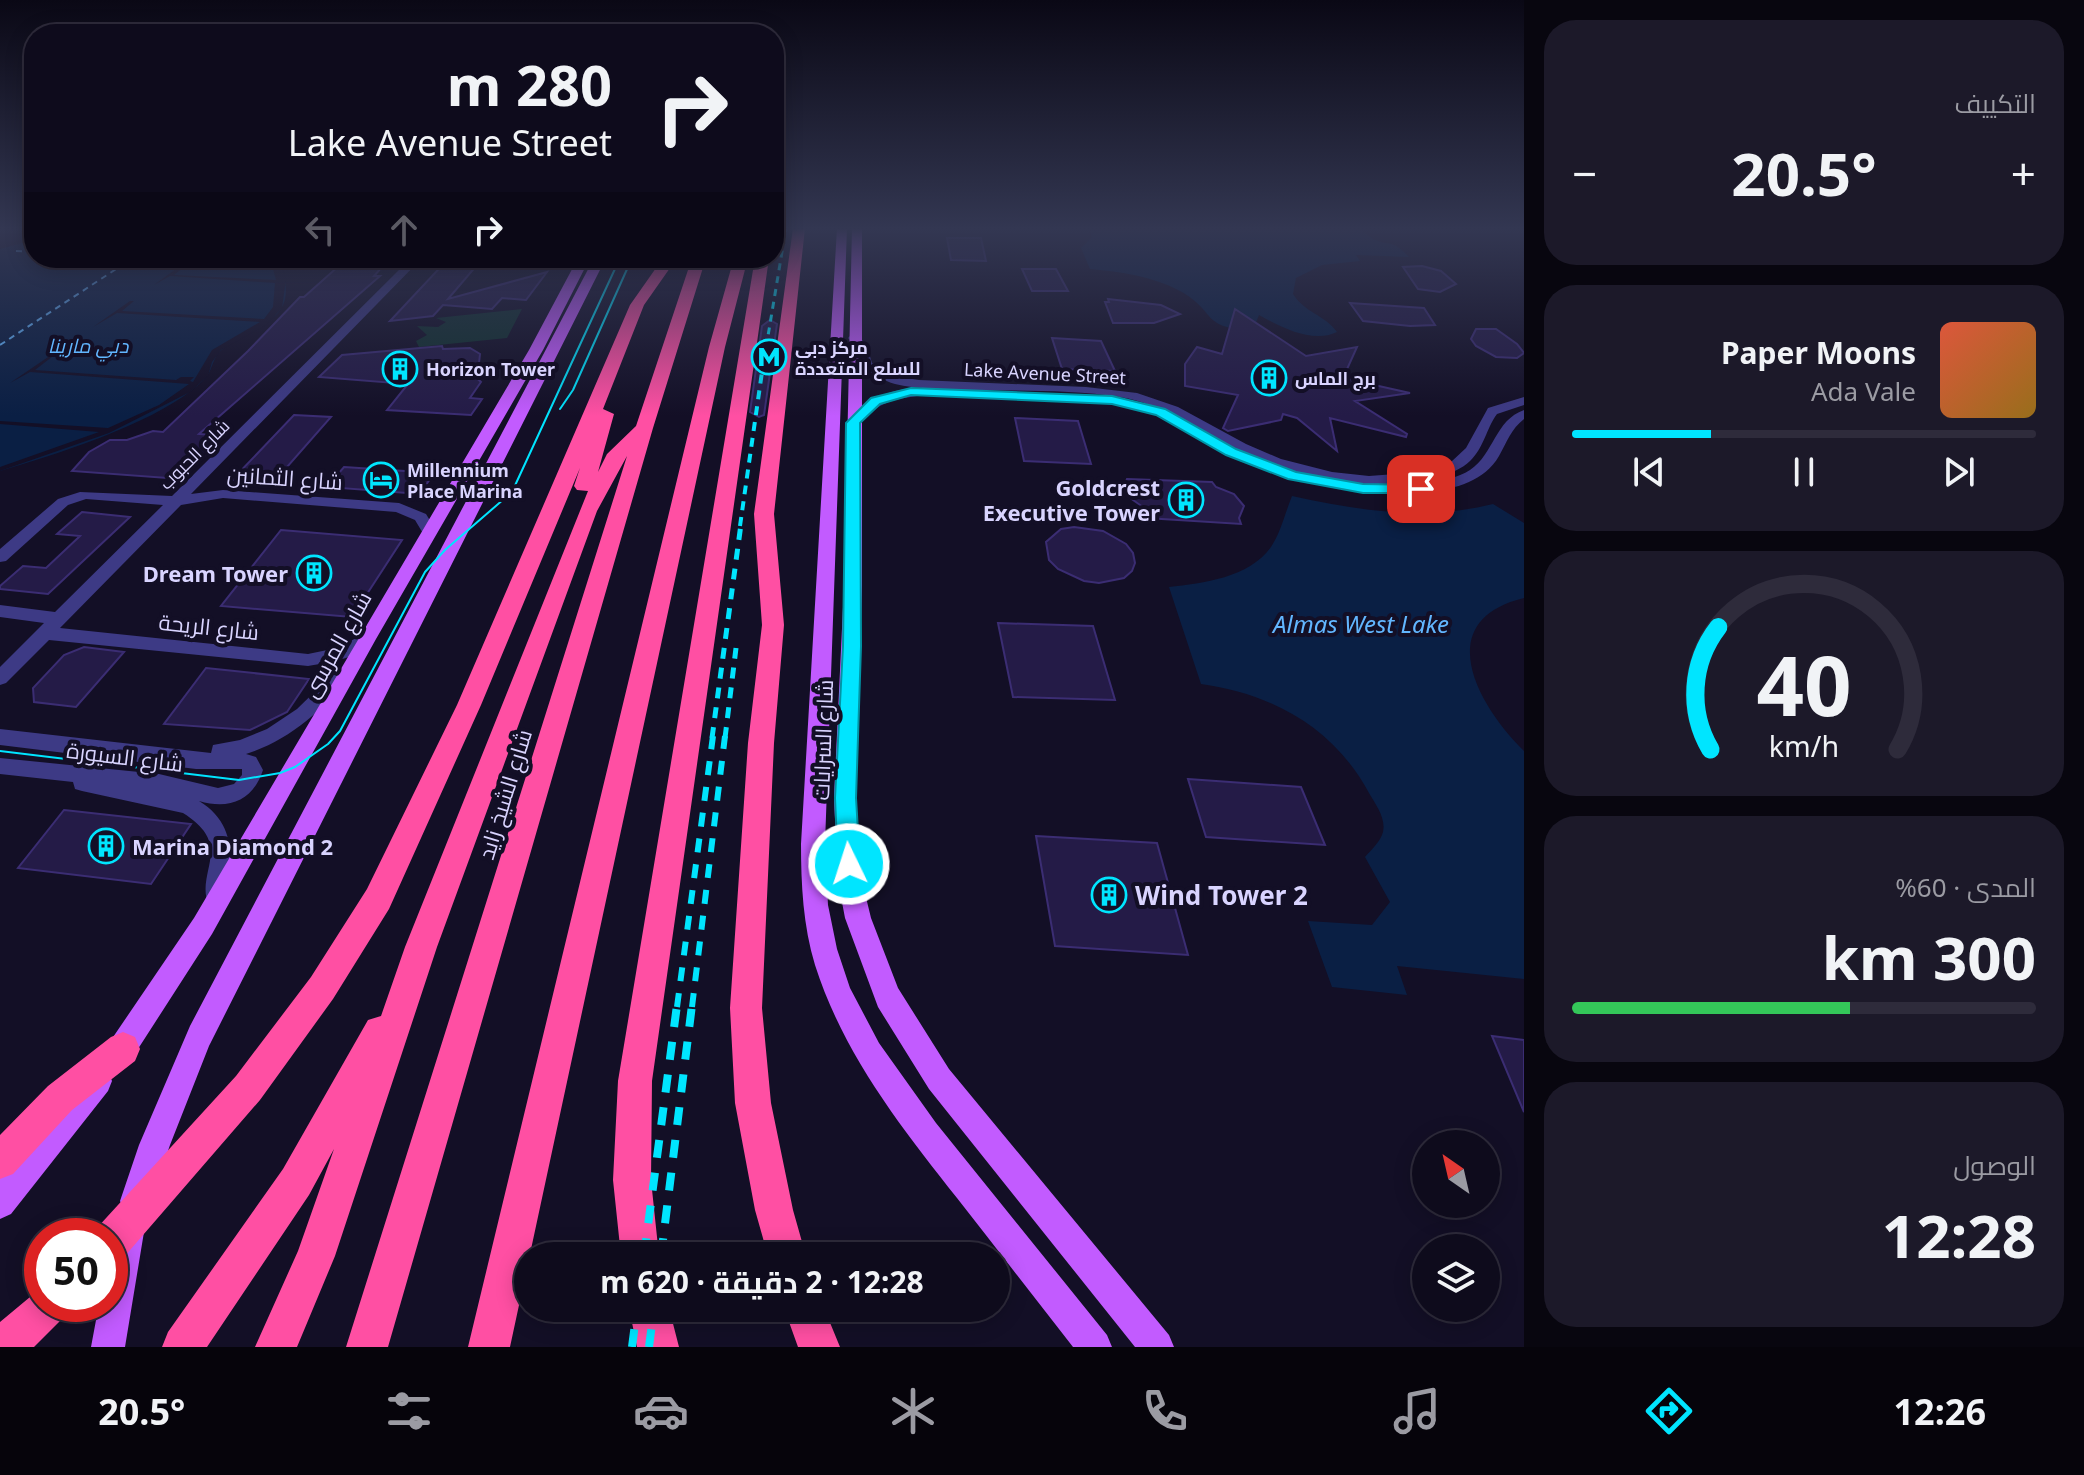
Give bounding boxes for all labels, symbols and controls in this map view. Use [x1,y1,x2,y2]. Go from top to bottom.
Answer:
text: 280 m [447,46,612,122]
icon: right [640,56,744,160]
text: التكييف [1954,85,2036,121]
text: Lake Avenue Street [288,118,612,167]
text: 20.5° [1731,132,1877,214]
text: − [1572,143,1597,203]
text: + [2011,143,2036,203]
icon: left [298,208,342,252]
icon: ahead [382,208,426,252]
icon: right [466,208,510,252]
water label: دبي مارينا [48,332,130,362]
text: Paper Moons [1721,332,1916,373]
place label: مركز دبي للسلع المتعددة [795,335,921,381]
metro station icon: مركز دبي للسلع المتعددة [750,338,788,376]
building icon: Horizon Tower [381,350,419,388]
place label: Horizon Tower [426,357,555,381]
street label: Lake Avenue Street [963,357,1127,389]
building icon: برج الماس [1250,359,1288,397]
place label: برج الماس [1295,366,1376,391]
text: Ada Vale [1811,373,1916,409]
street label: شارع الحبوب [154,414,235,495]
icon: previous [1627,450,1671,494]
icon: pause [1782,450,1826,494]
icon: next [1937,450,1981,494]
pin [1387,455,1455,523]
street label: شارع الثمانين [226,458,344,497]
place label: Millennium Place Marina [407,458,523,503]
hotel icon: Millennium Place Marina [362,461,400,499]
icon: arrive [1399,467,1443,511]
place label: Goldcrest Executive Tower [983,472,1160,527]
building icon: Goldcrest Executive Tower [1167,481,1205,519]
building icon: Dream Tower [295,554,333,592]
place label: Dream Tower [143,558,288,588]
street label: شارع المرسى [294,585,378,703]
street label: شارع الريحة [157,606,261,647]
water label: Almas West Lake [1271,607,1449,640]
text: 40 [1756,626,1852,739]
street label: شارع السرايات [805,679,840,801]
street label: شارع الشيخ زايد [470,725,539,863]
text: km/h [1769,726,1839,765]
street label: شارع السيورة [65,734,185,779]
position arrow [807,822,891,906]
building icon: Marina Diamond 2 [87,827,125,865]
place label: Marina Diamond 2 [132,831,333,861]
text: المدى · 60% [1895,869,2036,905]
building icon: Wind Tower 2 [1090,876,1128,914]
place label: Wind Tower 2 [1135,877,1308,913]
text: 300 km [1822,916,2036,998]
north arrow [1412,1130,1500,1218]
map controls [1412,1130,1500,1322]
text: الوصول [1953,1147,2036,1183]
text: 12:28 [1882,1194,2036,1276]
speed limit sign: 50 [24,1218,128,1322]
button: layers [1412,1234,1500,1322]
text: 12:28 · 2 دقيقة · 620 m [600,1261,924,1302]
icon: filters [381,1383,437,1439]
icon: car [633,1383,689,1439]
icon: climate [885,1383,941,1439]
icon: phone [1137,1383,1193,1439]
icon: music [1389,1383,1445,1439]
icon: directions [1641,1383,1697,1439]
text: 20.5° [98,1387,185,1436]
text: 12:26 [1894,1387,1986,1436]

